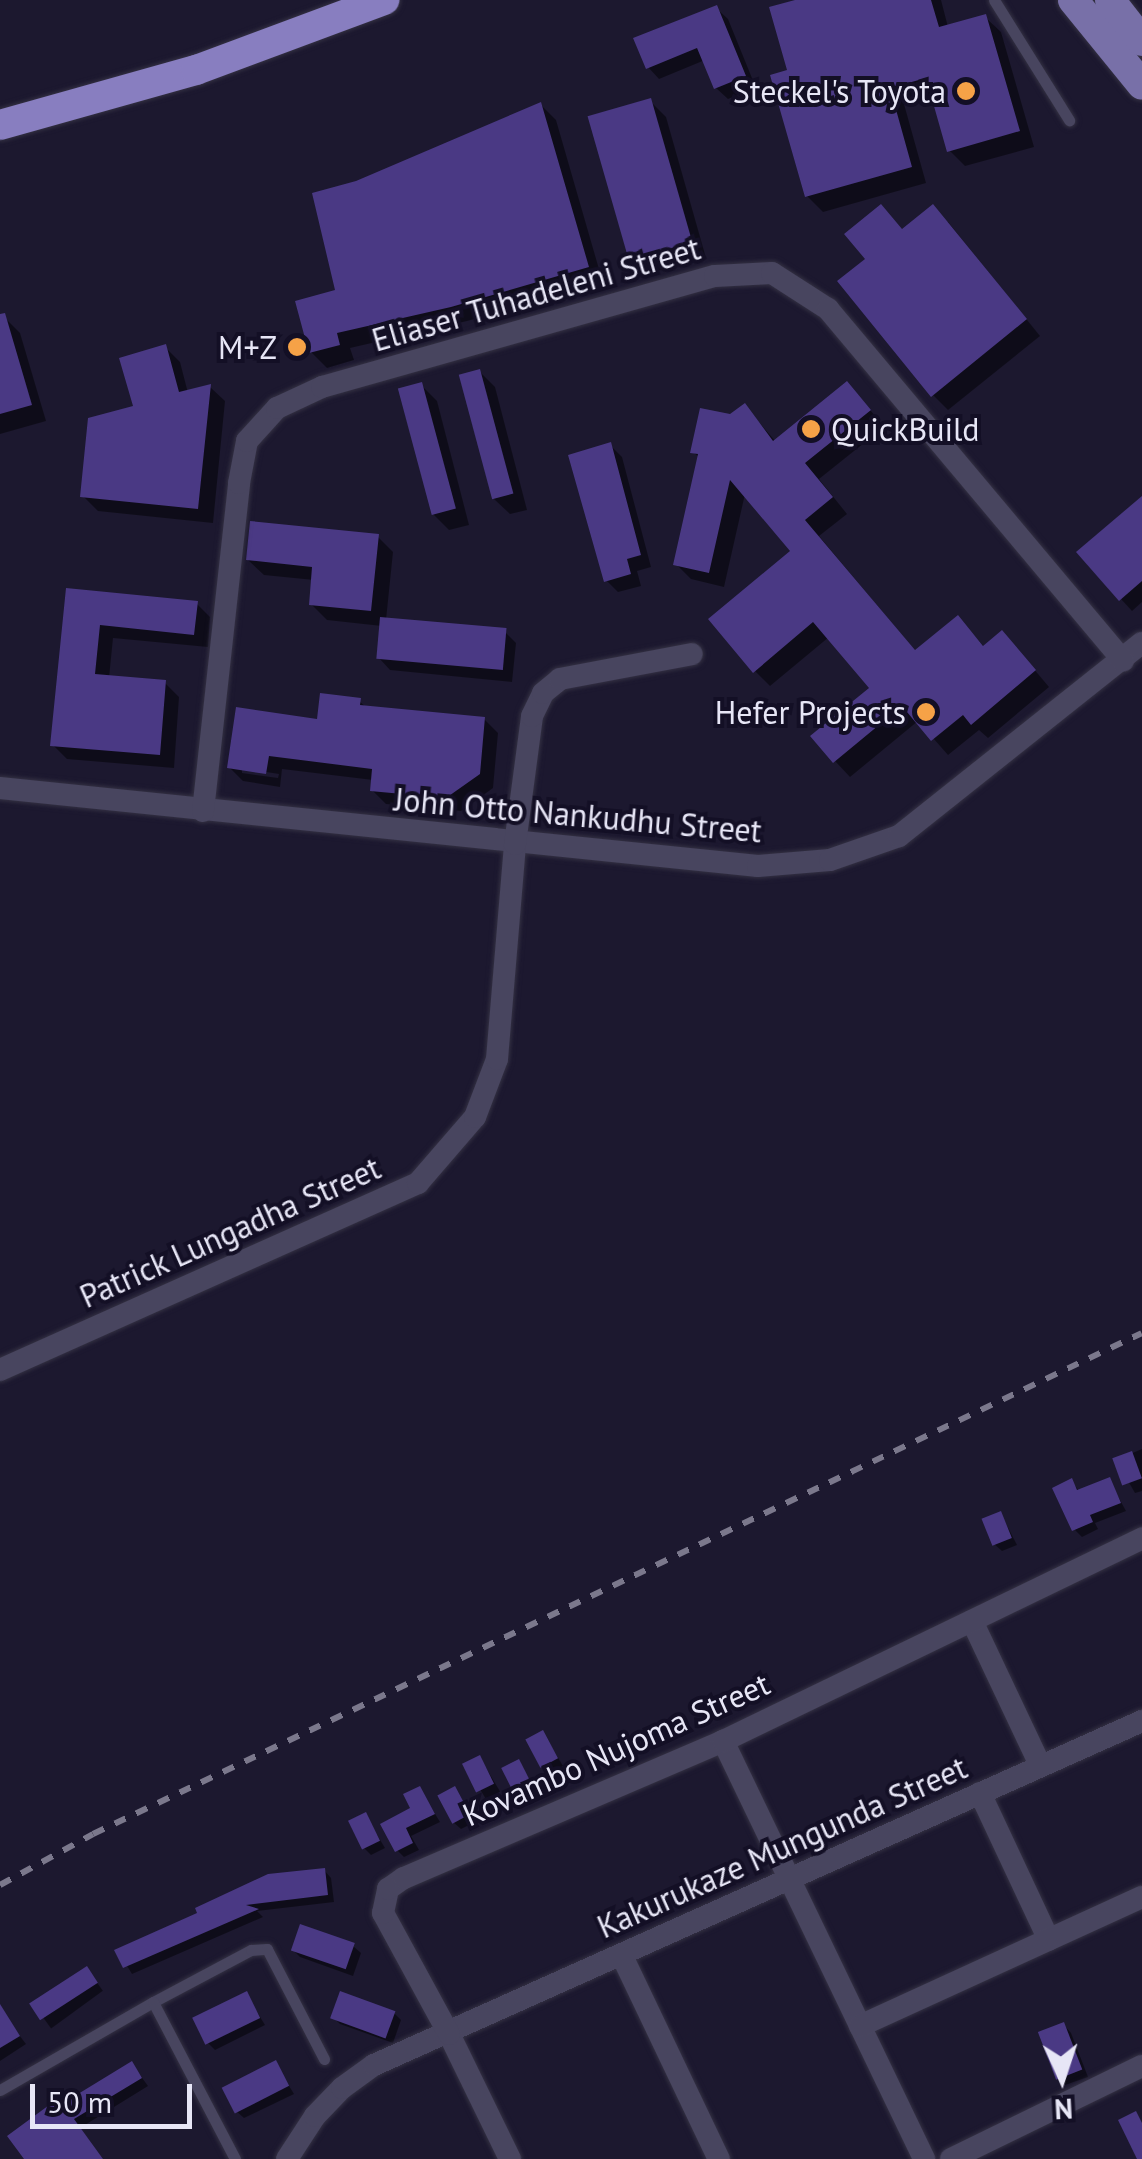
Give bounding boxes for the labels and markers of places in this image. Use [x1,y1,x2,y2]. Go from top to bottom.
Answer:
place label: Steckel's Toyota [732,72,946,110]
marker: Steckel's Toyota [955,80,977,102]
place label: M+Z [218,328,277,366]
marker: M+Z [286,336,308,358]
place label: QuickBuild [831,410,980,448]
marker: QuickBuild [800,418,822,440]
place label: Hefer Projects [715,693,906,731]
marker: Hefer Projects [915,701,937,723]

